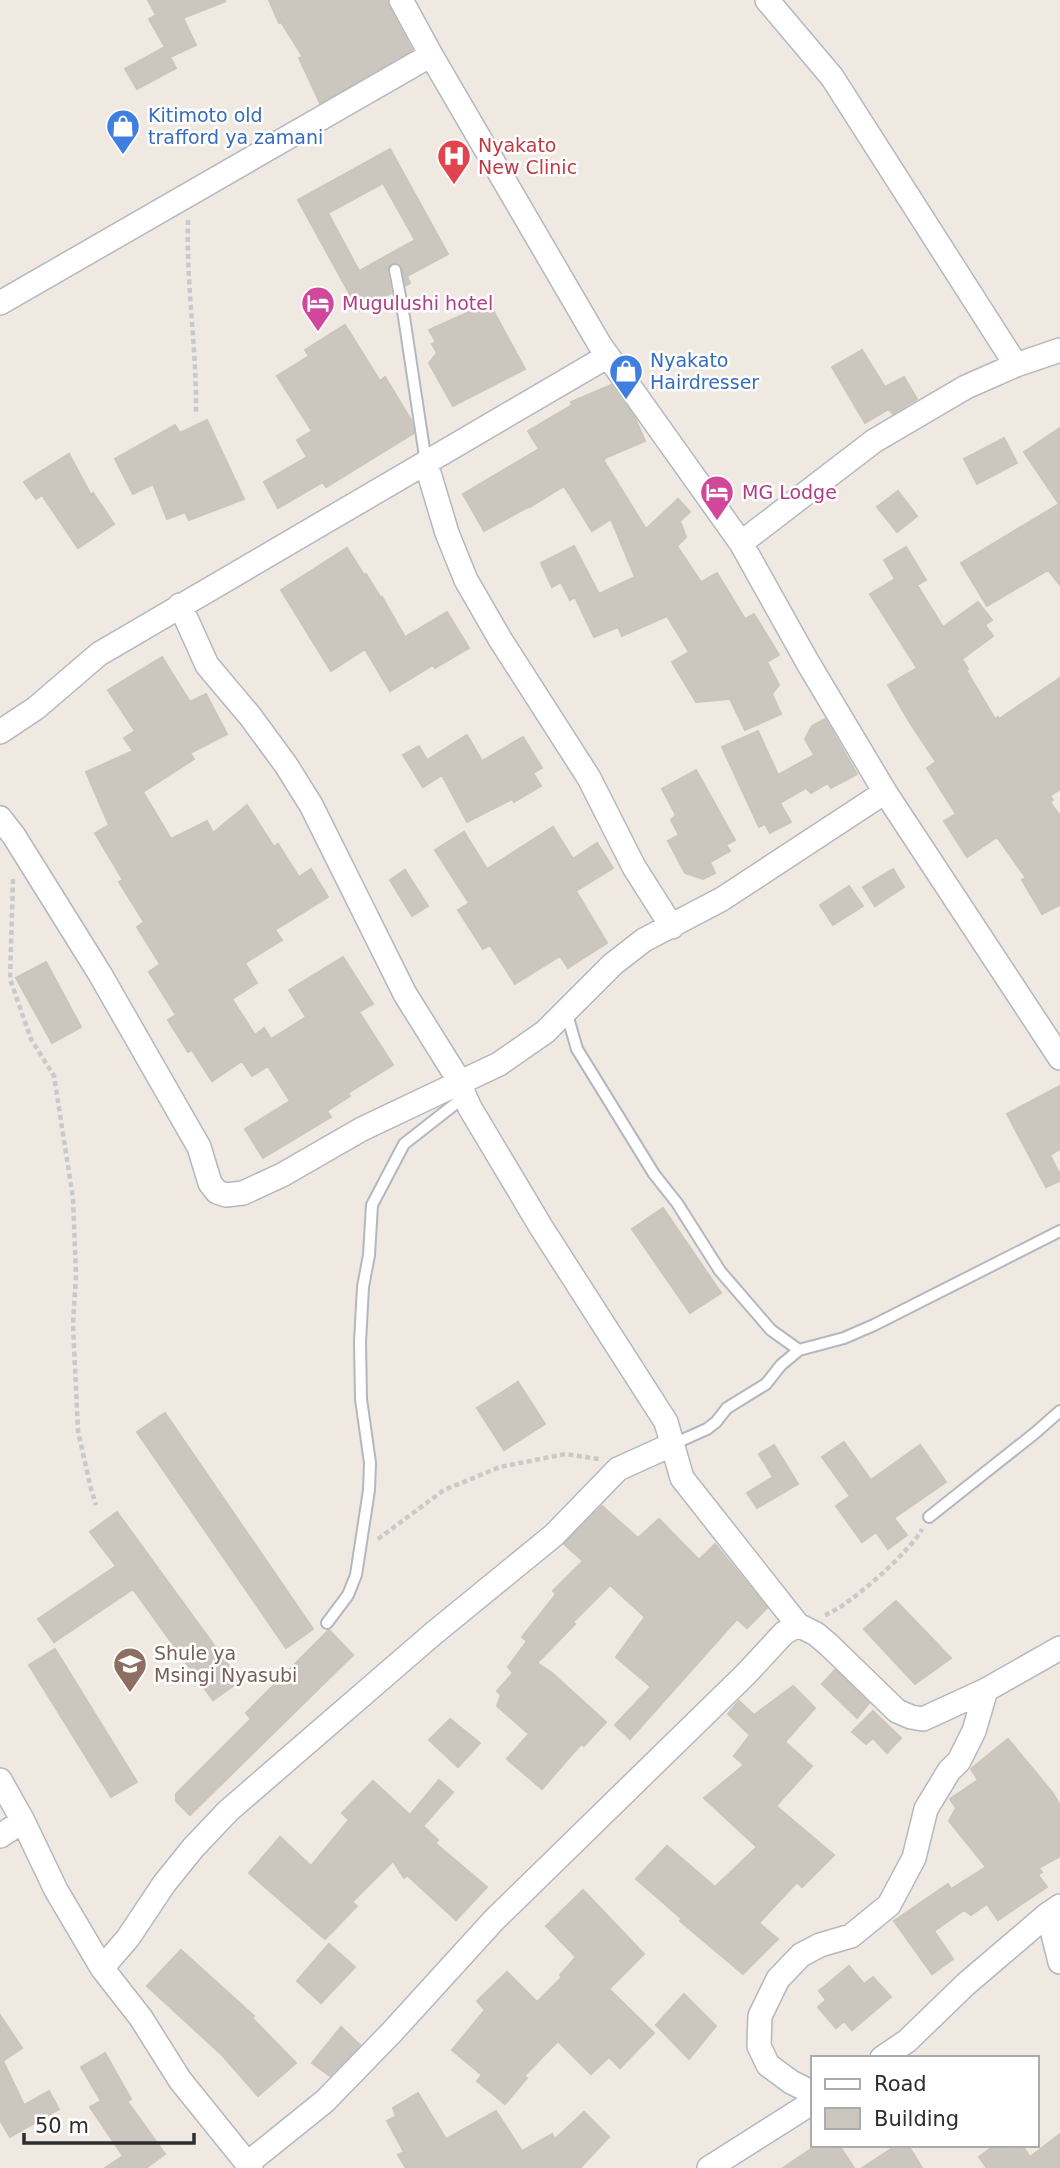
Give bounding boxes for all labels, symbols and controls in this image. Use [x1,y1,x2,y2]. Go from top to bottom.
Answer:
place label: Kitimoto old trafford ya zamani [148,104,323,148]
shop icon: Kitimoto old trafford ya zamani [104,107,142,156]
place label: Nyakato New Clinic [478,134,577,178]
hospital icon: Nyakato New Clinic [435,137,473,186]
hotel icon: Mugulushi hotel [299,284,337,333]
place label: Mugulushi hotel [342,292,493,314]
place label: Nyakato Hairdresser [650,349,759,393]
shop icon: Nyakato Hairdresser [607,352,645,401]
hotel icon: MG Lodge [698,473,736,522]
place label: MG Lodge [742,481,837,503]
place label: Shule ya Msingi Nyasubi [154,1642,297,1686]
school or university icon: Shule ya Msingi Nyasubi [111,1645,149,1694]
legend [811,2056,1039,2147]
text: Road [874,2072,927,2096]
scale bar [24,2102,194,2146]
text: Building [874,2107,959,2131]
text: 50 m [35,2114,89,2138]

